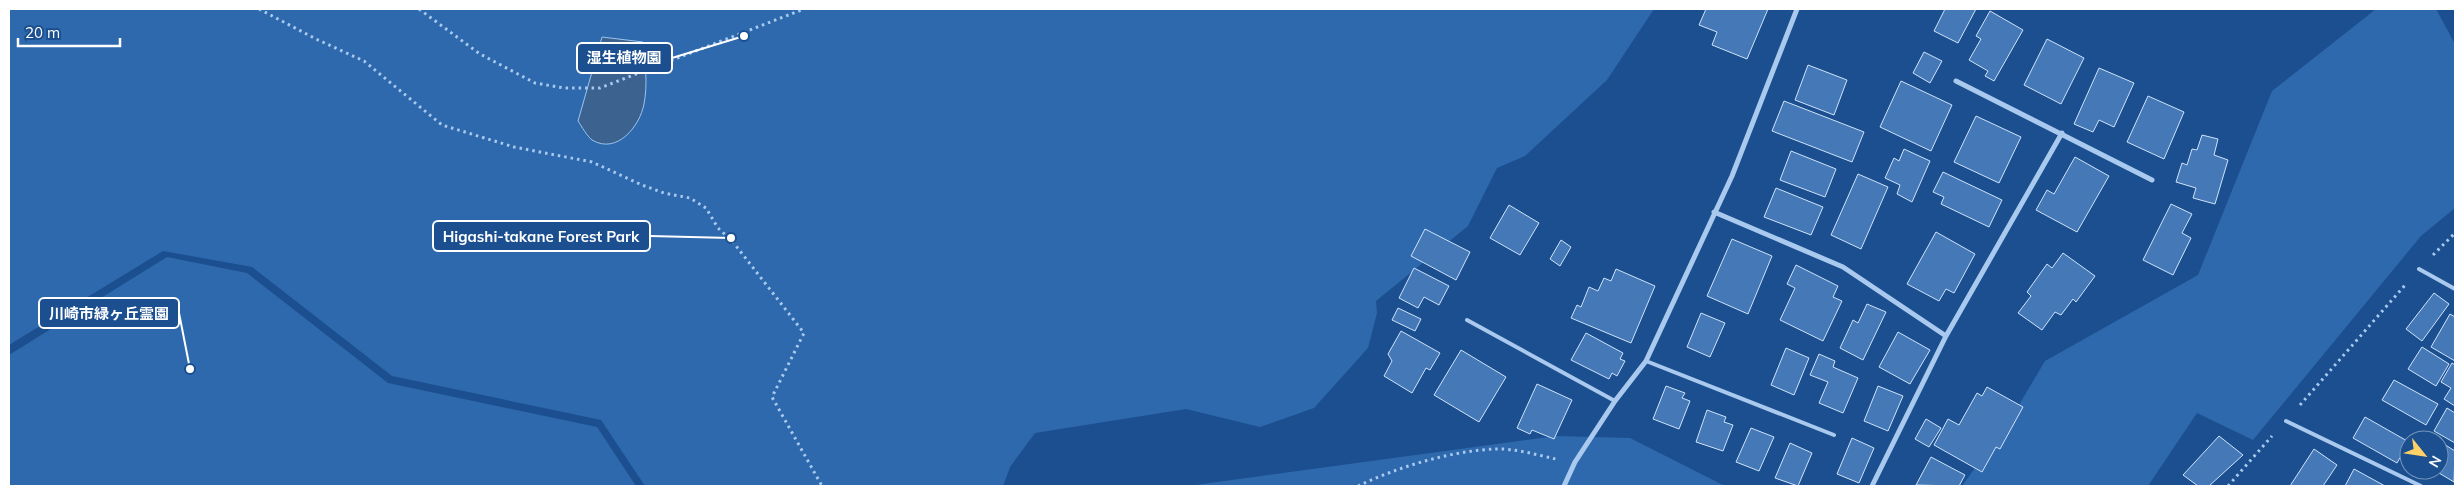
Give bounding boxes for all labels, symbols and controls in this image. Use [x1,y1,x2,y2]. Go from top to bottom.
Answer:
scale bar [18,15,120,47]
text: 20 m [25,23,60,42]
callout: 湿生植物園 [577,43,672,73]
text: 湿生植物園 [586,48,662,67]
callout: Higashi-takane Forest Park [433,221,650,251]
text: Higashi-takane Forest Park [443,227,640,246]
callout: 川崎市緑ヶ丘霊園 [39,298,179,328]
text: 川崎市緑ヶ丘霊園 [49,304,169,323]
north arrow [2399,430,2449,480]
text: N [2425,452,2446,471]

